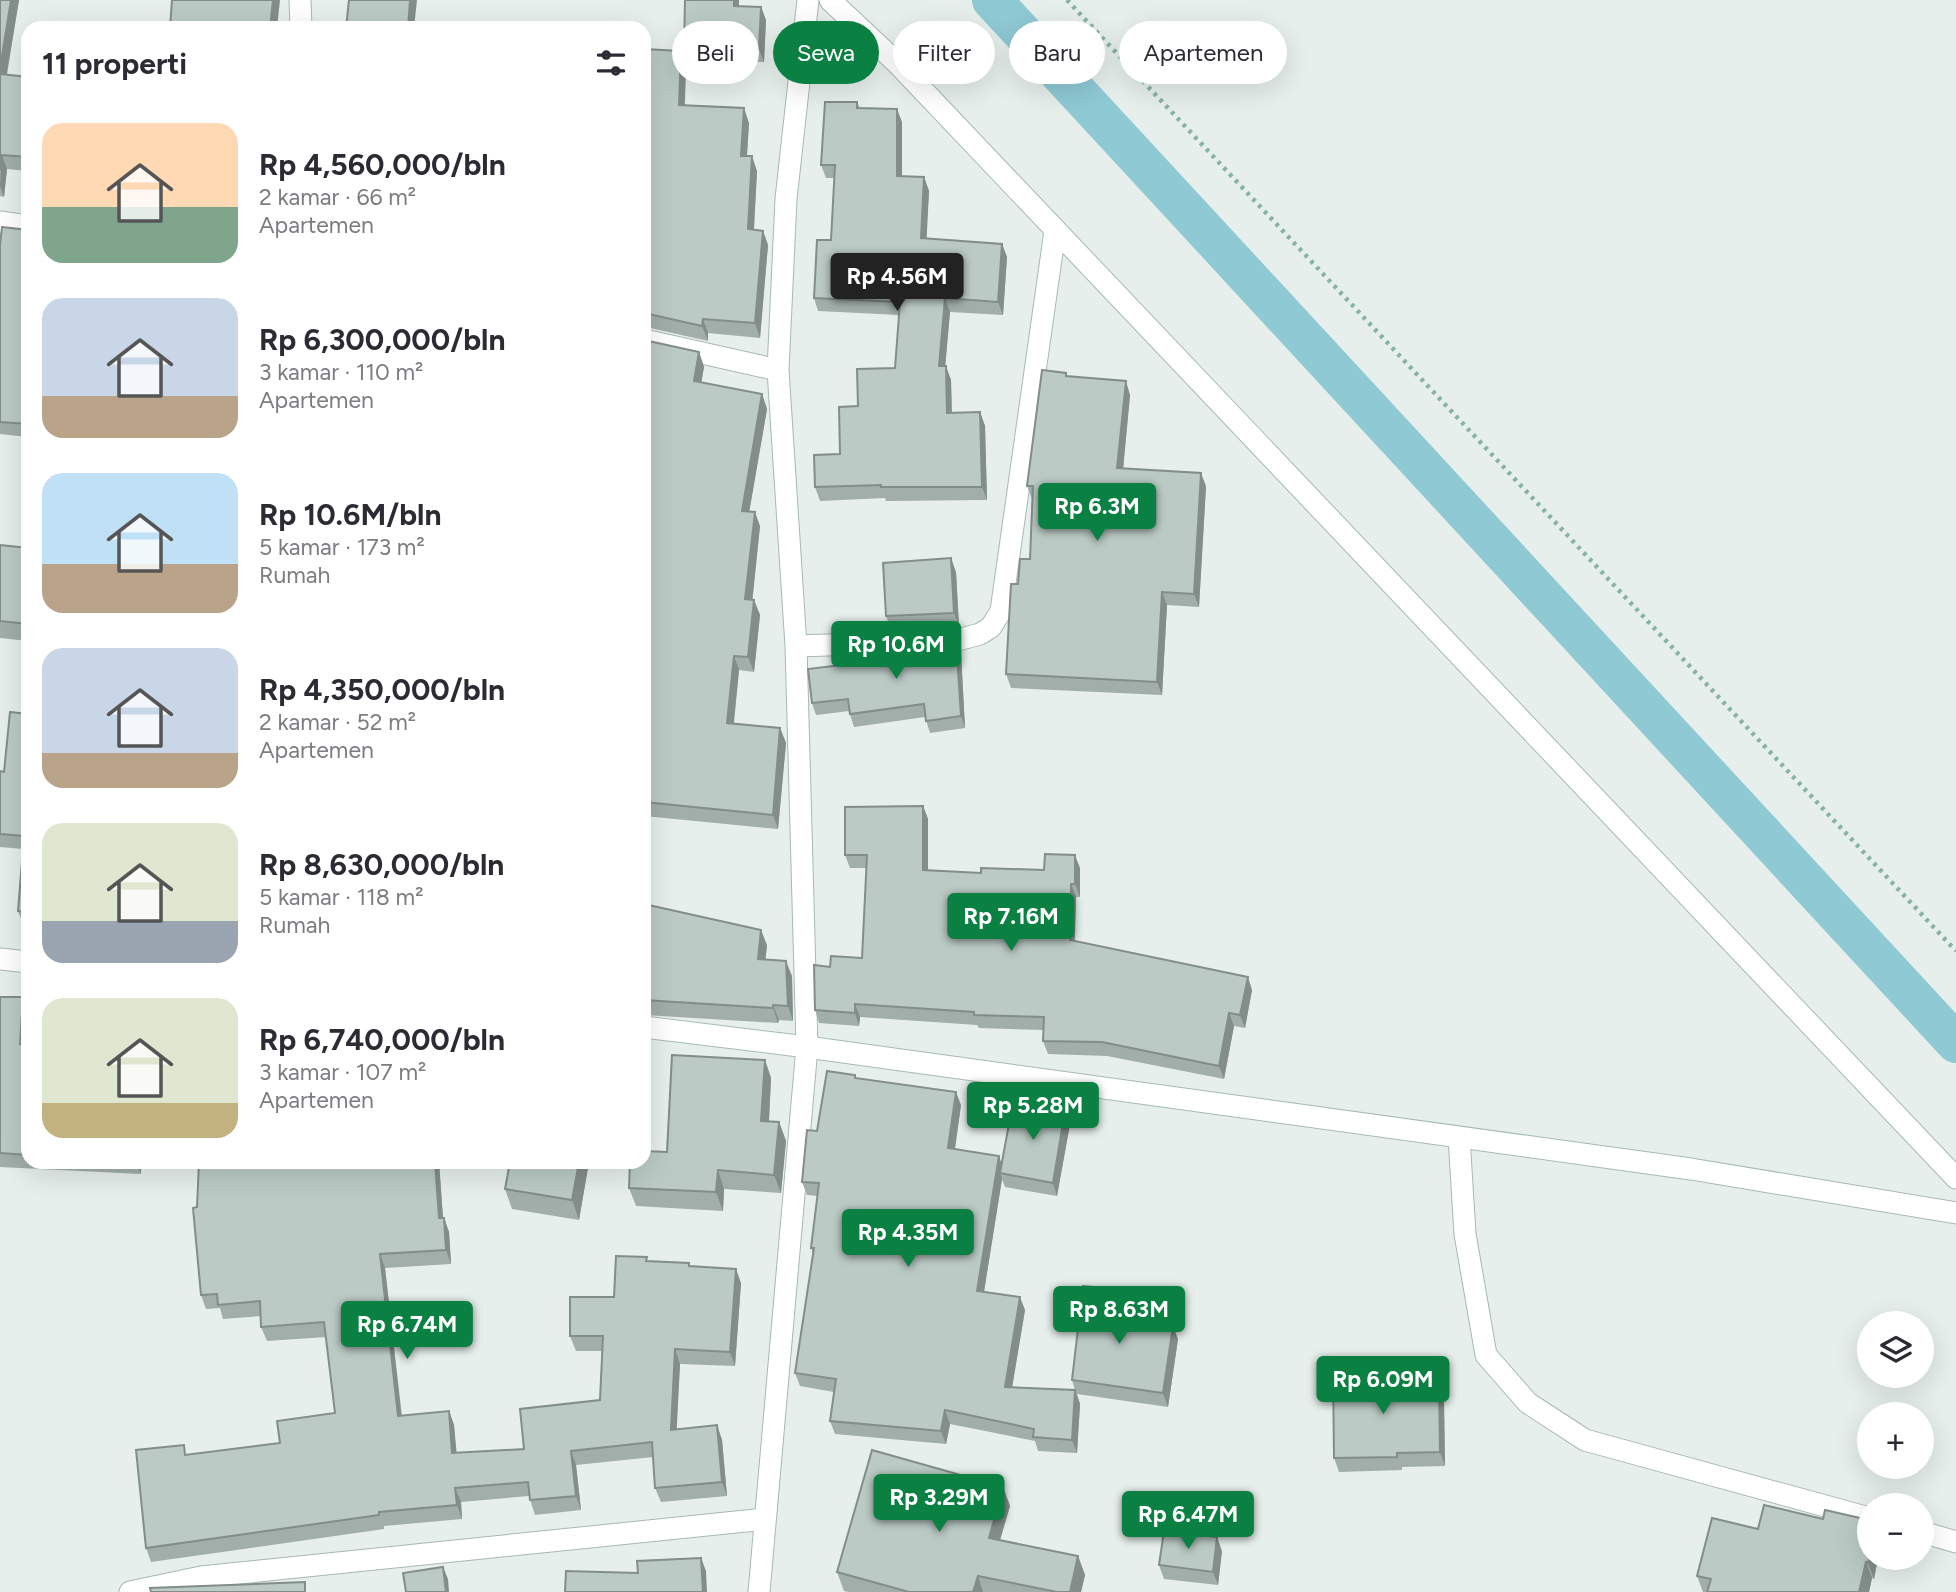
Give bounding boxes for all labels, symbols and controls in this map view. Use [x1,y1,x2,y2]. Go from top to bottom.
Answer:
chip: Beli [672,21,759,84]
chip: Sewa [773,21,879,84]
chip: Filter [893,21,995,84]
chip: Baru [1009,21,1105,84]
chip: Apartemen [1119,21,1287,84]
icon: filters [592,44,630,82]
text: 11 properti [42,45,187,82]
text: Rp 4,560,000/bln [259,146,506,183]
icon: home [98,151,182,235]
text: 2 kamar · 66 m² [259,183,416,211]
text: Apartemen [259,211,374,239]
pin: Rp 4.56M [825,254,969,313]
text: Rp 4.56M [847,262,947,290]
text: Rp 6,300,000/bln [259,321,505,358]
icon: home [98,326,182,410]
text: 3 kamar · 110 m² [259,358,423,386]
text: Apartemen [259,386,374,414]
pin: Rp 6.3M [1032,484,1162,543]
text: Rp 6.3M [1054,492,1140,520]
text: Rp 10.6M/bln [259,496,441,533]
icon: home [98,501,182,585]
text: 5 kamar · 173 m² [259,533,425,561]
text: Rumah [259,561,330,589]
pin: Rp 10.6M [824,622,968,681]
text: Rp 10.6M [847,630,945,658]
text: Rp 4,350,000/bln [259,671,505,708]
icon: home [98,676,182,760]
text: 2 kamar · 52 m² [259,708,416,736]
text: Apartemen [259,736,374,764]
text: Rp 8,630,000/bln [259,846,504,883]
icon: home [98,851,182,935]
text: 5 kamar · 118 m² [259,883,424,911]
pin: Rp 7.16M [939,894,1083,953]
text: Rp 7.16M [963,902,1059,930]
text: Rumah [259,911,330,939]
text: Rp 6,740,000/bln [259,1021,505,1058]
icon: home [98,1026,182,1110]
text: 3 kamar · 107 m² [259,1058,426,1086]
pin: Rp 5.28M [961,1082,1105,1142]
text: Apartemen [259,1086,374,1114]
text: Rp 5.28M [983,1091,1083,1119]
pin: Rp 4.35M [836,1210,980,1269]
text: Rp 4.35M [858,1218,958,1246]
pin: Rp 8.63M [1047,1286,1191,1346]
text: Rp 8.63M [1069,1295,1169,1323]
pin: Rp 6.74M [335,1302,479,1361]
text: Rp 6.74M [357,1310,457,1338]
map controls [1857,1311,1934,1570]
button: layers [1857,1311,1934,1388]
pin: Rp 6.09M [1311,1356,1455,1416]
text: Rp 6.09M [1332,1365,1434,1393]
button: + [1857,1402,1934,1479]
pin: Rp 3.29M [867,1474,1011,1534]
text: Rp 3.29M [890,1483,989,1511]
pin: Rp 6.47M [1116,1492,1260,1551]
button: − [1857,1493,1934,1570]
text: Rp 6.47M [1138,1500,1238,1528]

